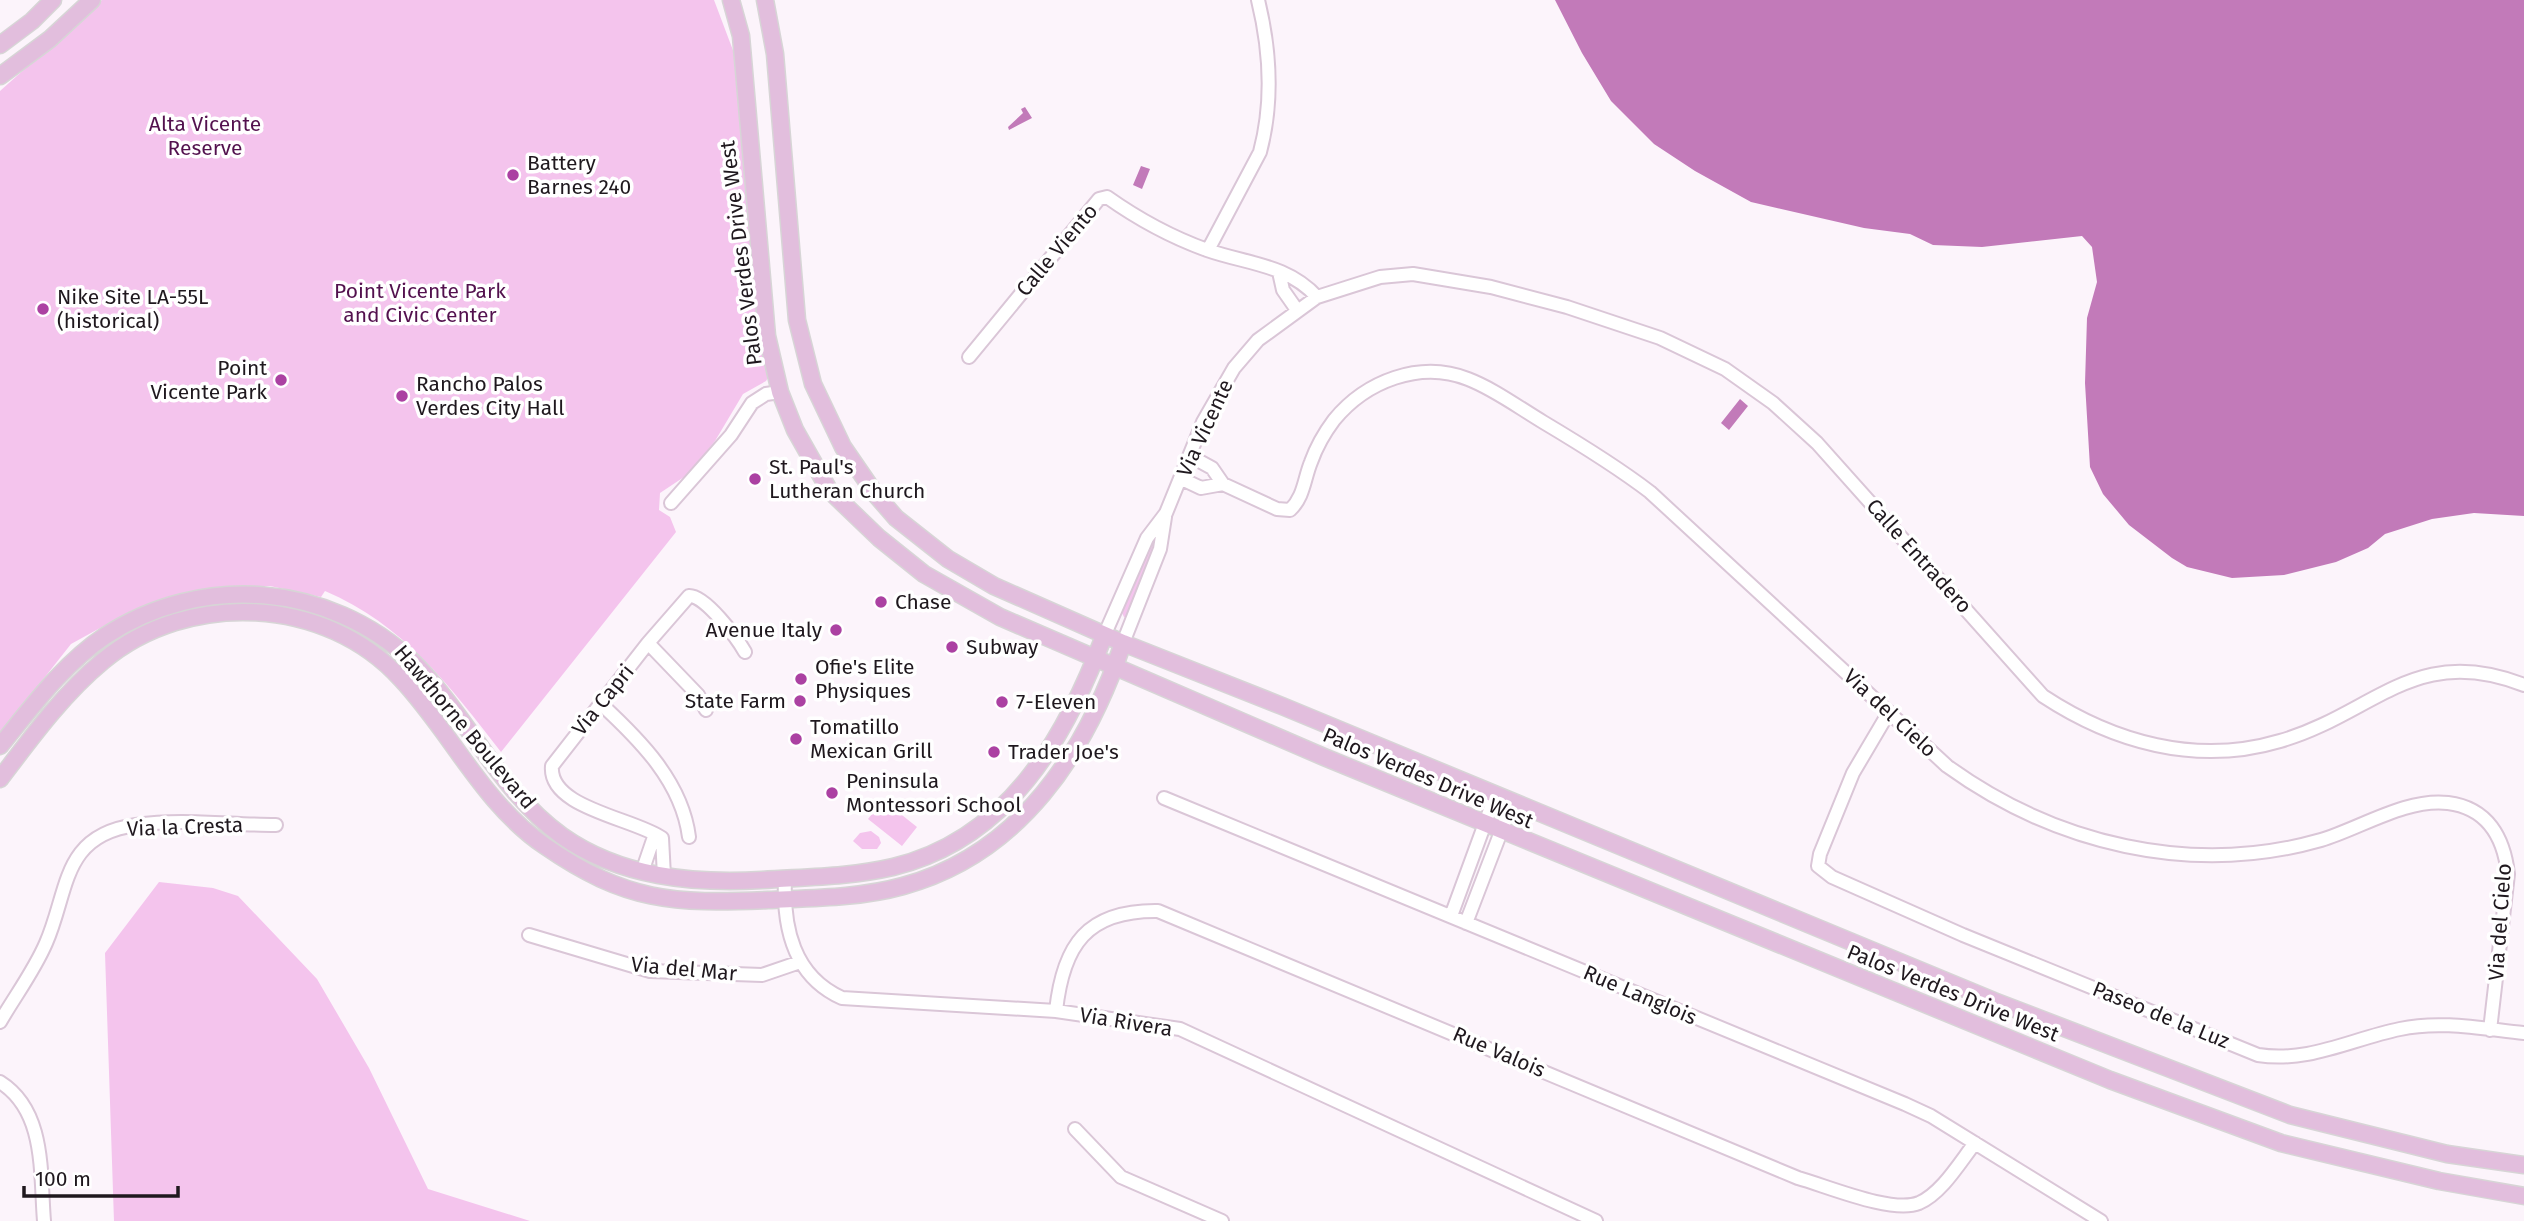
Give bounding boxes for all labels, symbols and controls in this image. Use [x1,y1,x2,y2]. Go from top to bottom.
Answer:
park label: Alta Vicente Reserve [149,111,261,161]
street label: Palos Verdes Drive West [714,139,768,367]
place label: Battery Barnes 240 [527,150,631,200]
marker: Battery Barnes 240 [505,167,521,183]
street label: Calle Viento [1011,198,1103,302]
park label: Point Vicente Park and Civic Center [334,278,506,328]
place label: Nike Site LA-55L (historical) [57,284,209,334]
marker: Nike Site LA-55L (historical) [35,301,51,317]
place label: Point Vicente Park [150,355,267,405]
place label: Rancho Palos Verdes City Hall [416,371,564,421]
marker: Point Vicente Park [273,372,289,388]
street label: Via Vicente [1171,375,1239,481]
marker: Rancho Palos Verdes City Hall [394,388,410,404]
place label: St. Paul's Lutheran Church [769,454,925,504]
marker: St. Paul's Lutheran Church [747,471,763,487]
street label: Calle Entradero [1861,493,1977,619]
place label: Chase [895,589,951,615]
marker: Chase [873,594,889,610]
place label: Avenue Italy [706,617,823,643]
marker: Avenue Italy [828,622,844,638]
place label: Subway [966,634,1039,660]
marker: Subway [944,639,960,655]
street label: Hawthorne Boulevard [389,640,541,814]
place label: Ofie's Elite Physiques [815,654,914,704]
street label: Via Capri [566,659,640,741]
street label: Via del Cielo [1838,663,1942,763]
marker: Ofie's Elite Physiques [793,671,809,687]
place label: State Farm [685,688,786,714]
place label: 7-Eleven [1016,689,1096,715]
marker: State Farm [792,693,808,709]
marker: 7-Eleven [994,694,1010,710]
place label: Tomatillo Mexican Grill [810,714,932,764]
street label: Palos Verdes Drive West [1319,722,1538,834]
marker: Tomatillo Mexican Grill [788,731,804,747]
place label: Trader Joe's [1008,739,1119,765]
marker: Trader Joe's [986,744,1002,760]
place label: Peninsula Montessori School [846,768,1021,818]
marker: Peninsula Montessori School [824,785,840,801]
street label: Via la Cresta [126,812,244,842]
street label: Via del Cielo [2483,862,2517,982]
street label: Palos Verdes Drive West [1843,939,2063,1048]
street label: Via del Mar [630,951,738,987]
street label: Rue Langlois [1579,959,1701,1031]
street label: Paseo de la Luz [2089,976,2233,1054]
street label: Via Rivera [1078,1002,1174,1042]
street label: Rue Valois [1449,1021,1549,1083]
scale bar [24,1154,178,1198]
text: 100 m [35,1166,91,1192]

